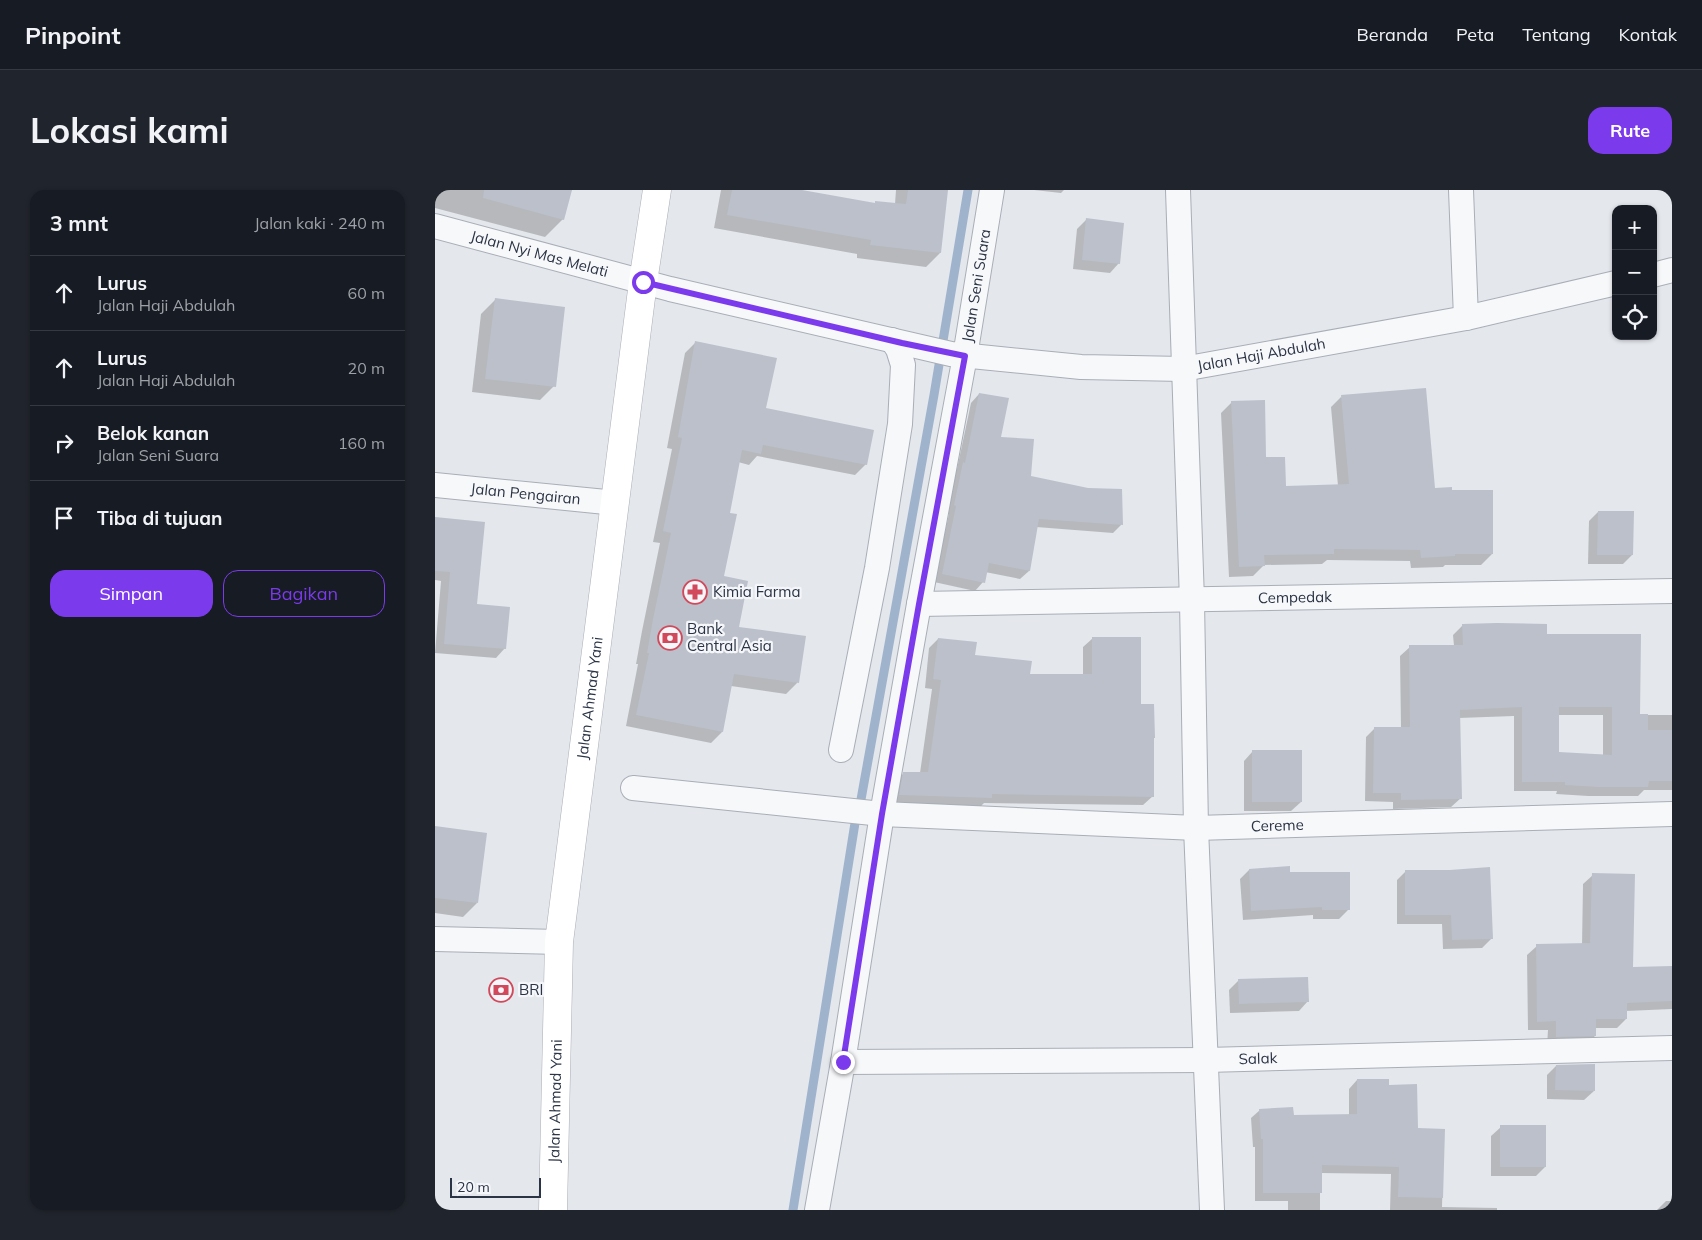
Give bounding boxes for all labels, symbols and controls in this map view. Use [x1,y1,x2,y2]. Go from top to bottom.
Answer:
text: Pinpoint [25,20,121,50]
text: Beranda [1357,23,1428,46]
text: Peta [1456,23,1494,46]
text: Tentang [1522,23,1591,46]
text: Kontak [1619,23,1677,46]
button: Rute [1588,107,1672,154]
text: Lokasi kami [30,108,229,152]
map controls [1612,205,1657,340]
button: + [1612,205,1657,250]
text: 3 mnt [50,210,108,236]
text: Jalan kaki · 240 m [254,213,385,233]
street label: Jalan Nyi Mas Melati [469,226,610,281]
street label: Jalan Seni Suara [957,228,995,344]
button: − [1612,250,1657,295]
text: Lurus [97,271,147,295]
route start [632,271,655,294]
icon: ahead [50,279,78,307]
text: 60 m [348,283,385,303]
text: Jalan Haji Abdulah [97,295,235,315]
button: locate [1612,295,1657,340]
street label: Jalan Haji Abdulah [1196,334,1327,375]
text: Lurus [97,346,147,370]
icon: ahead [50,354,78,382]
text: 20 m [348,358,385,378]
text: Jalan Haji Abdulah [97,370,235,390]
text: Belok kanan [97,421,209,445]
icon: right [50,429,78,457]
text: 160 m [338,433,385,453]
text: Jalan Seni Suara [97,445,219,465]
street label: Jalan Pengairan [470,479,582,508]
icon: arrive [50,504,78,532]
text: Tiba di tujuan [97,506,222,530]
button: Simpan [50,570,213,617]
button: Bagikan [223,570,385,617]
pharmacy icon: Kimia Farma [682,579,708,605]
place label: Kimia Farma [713,582,800,601]
street label: Cempedak [1258,587,1332,607]
place label: Bank Central Asia [687,619,772,655]
bank icon: Bank Central Asia [657,625,683,651]
street label: Jalan Ahmad Yani [572,635,607,760]
street label: Cereme [1251,815,1304,835]
bank icon: BRI [488,977,514,1003]
place label: BRI [519,980,543,999]
street label: Jalan Ahmad Yani [544,1039,566,1163]
street label: Salak [1238,1048,1278,1068]
route end [832,1051,855,1074]
scale bar [450,1175,541,1198]
text: 20 m [457,1178,490,1196]

